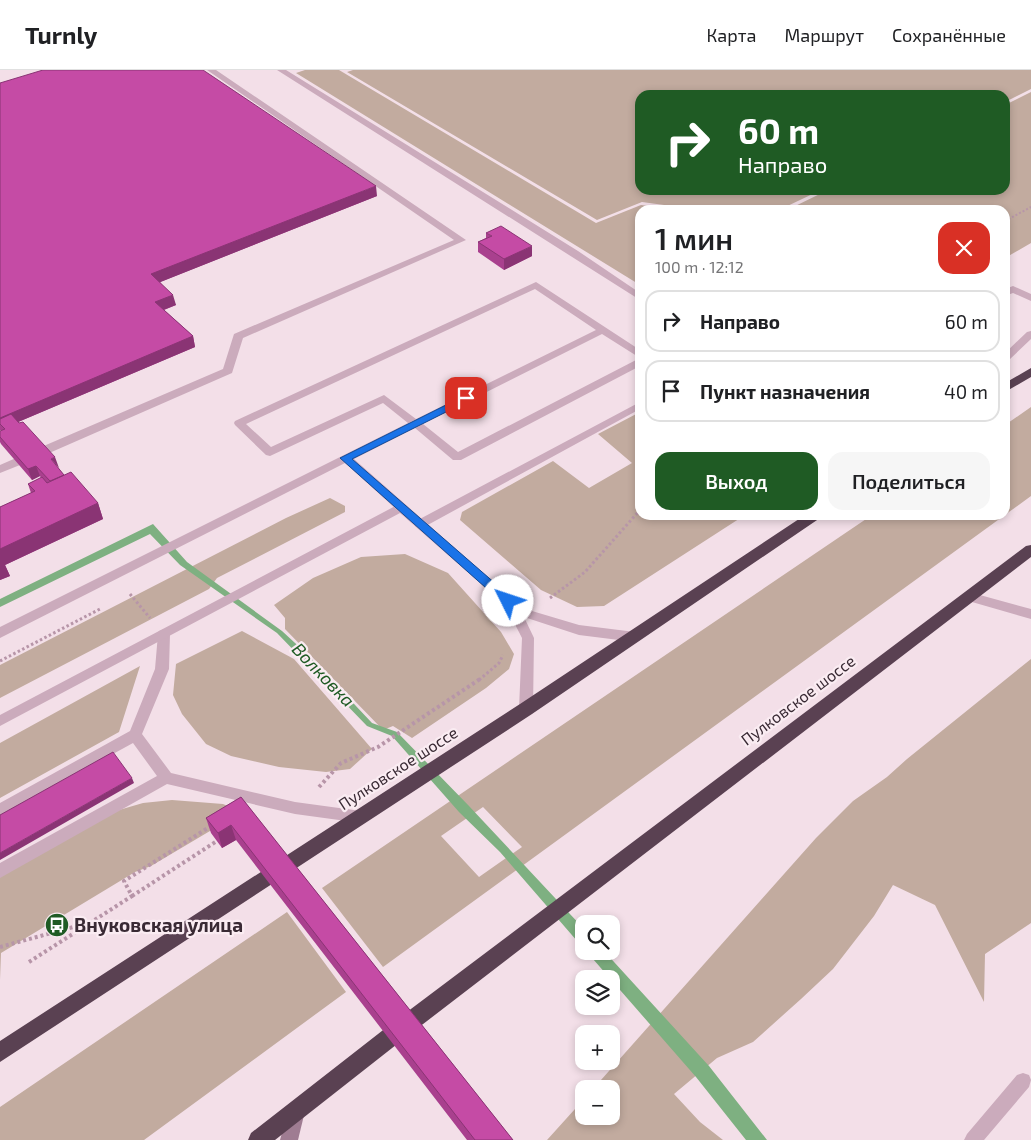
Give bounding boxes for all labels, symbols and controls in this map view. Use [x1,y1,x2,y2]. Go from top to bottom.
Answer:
text: Turnly [25,20,97,49]
text: Карта [706,24,756,46]
text: Маршрут [784,24,864,46]
text: Сохранённые [892,24,1006,46]
text: 60 m [738,109,819,151]
icon: right [655,110,720,175]
text: Направо [738,151,827,177]
text: 1 мин [655,220,733,256]
button: close [938,222,990,274]
text: 100 m · 12:12 [655,257,744,276]
icon: right [657,307,685,335]
text: Направо [700,310,780,333]
text: 60 m [945,310,988,333]
pin [445,377,487,419]
icon: arrive [657,377,685,405]
text: Пункт назначения [700,380,870,403]
text: 40 m [944,380,988,403]
icon: arrive [452,384,480,412]
button: Выход [655,452,818,510]
button: Поделиться [828,452,990,510]
position arrow [481,574,533,626]
water label: Волковка [288,638,360,711]
street label: Пулковское шоссе [737,650,859,750]
street label: Пулковское шоссе [335,722,461,814]
bus stop icon: Внуковская улица [44,912,70,938]
place label: Внуковская улица [74,913,243,936]
map controls [575,915,620,1125]
button: search [575,915,620,960]
button: layers [575,970,620,1015]
button: + [575,1025,620,1070]
button: − [575,1080,620,1125]

